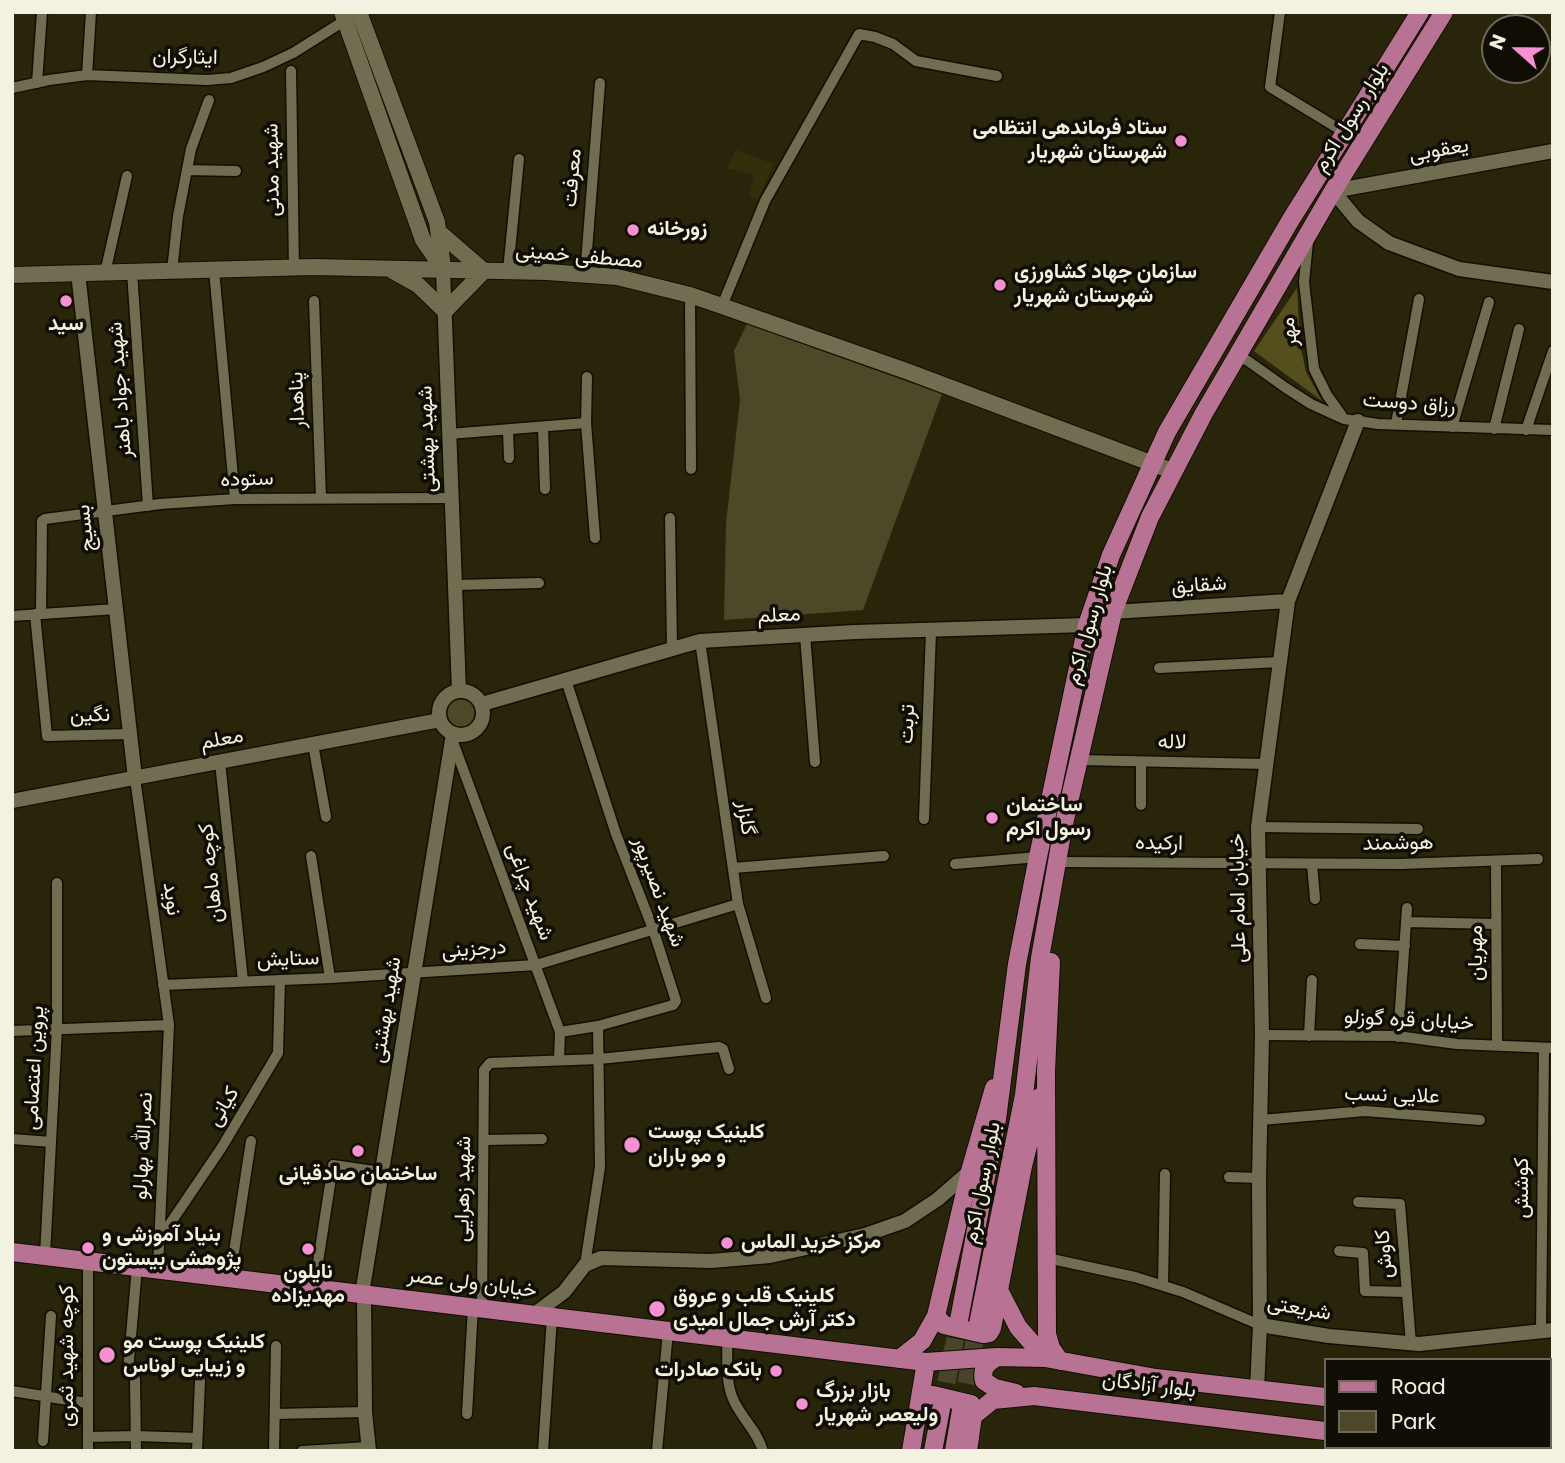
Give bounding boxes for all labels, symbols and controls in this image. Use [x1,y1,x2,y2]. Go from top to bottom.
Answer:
north arrow [1481,14,1551,84]
text: N [1483,31,1513,54]
street label: ایثارگران [152,45,218,71]
street label: بلوار رسول اکرم [1309,59,1395,177]
place label: ستاد فرماندهی انتظامی شهرستان شهریار [972,116,1167,166]
street label: شهید مدنی [260,123,286,217]
marker: ستاد فرماندهی انتظامی شهرستان شهریار [1173,133,1189,149]
street label: یعقوبی [1407,133,1471,169]
street label: معرفت [558,148,588,208]
place label: زورخانه [647,217,707,243]
marker: زورخانه [625,222,641,238]
street label: مصطفی خمینی [514,239,644,275]
place label: سازمان جهاد کشاورزی شهرستان شهریار [1014,260,1197,310]
marker: سازمان جهاد کشاورزی شهرستان شهریار [992,277,1008,293]
marker: سید [58,293,74,309]
place label: سید [48,312,84,338]
street label: مهر [1276,316,1304,348]
street label: شهید جواد باهنر [104,321,138,459]
street label: پناهدار [284,371,312,429]
street label: شهید بهشتی [414,385,442,493]
street label: رزاق دوست [1362,388,1456,420]
street label: ستوده [220,466,274,494]
street label: بسیج [71,503,101,553]
street label: بلوار رسول اکرم [1061,562,1119,688]
street label: شقایق [1171,572,1227,600]
street label: معلم [757,602,801,630]
street label: نگین [70,703,110,729]
street label: تربت [895,704,921,744]
street label: معلم [198,724,246,756]
street label: لاله [1157,730,1187,756]
place label: ساختمان رسول اکرم [1006,793,1091,843]
street label: گلزار [730,799,760,837]
marker: ساختمان رسول اکرم [984,810,1000,826]
street label: کوچه ماهان [194,822,230,924]
street label: ارکیده [1135,831,1183,857]
street label: هوشمند [1362,831,1434,857]
street label: شهید نصیرپور [626,833,690,951]
street label: خیابان امام علی [1225,833,1253,963]
street label: شهید چراغی [500,840,558,944]
street label: نوید [156,881,186,917]
street label: مهریان [1464,925,1490,981]
street label: درجزینی [441,935,507,965]
street label: ستایش [256,946,320,974]
street label: شهید بهشتی [366,955,408,1065]
street label: پروین اعتصامی [19,1005,51,1131]
street label: خیابان قره گوزلو [1343,1005,1475,1037]
street label: کیانی [202,1082,246,1132]
street label: علایی نسب [1344,1082,1440,1110]
street label: نصرالله بهارلو [129,1092,159,1200]
place label: کلینیک پوست و مو باران [648,1120,765,1170]
street label: بلوار رسول اکرم [959,1120,1007,1246]
marker: کلینیک پوست و مو باران [622,1135,642,1155]
street label: شهید زهرایی [450,1136,478,1242]
marker: ساختمان صادقیانی [350,1143,366,1159]
street label: کوشش [1510,1157,1536,1219]
place label: ساختمان صادقیانی [279,1162,437,1188]
place label: بنیاد آموزشی و پژوهشی بیستون [102,1223,241,1273]
street label: کاوش [1371,1229,1399,1279]
place label: مرکز خرید الماس [741,1230,881,1256]
marker: مرکز خرید الماس [719,1235,735,1251]
marker: بنیاد آموزشی و پژوهشی بیستون [80,1240,96,1256]
marker: نایلون مهدیزاده [300,1241,316,1257]
place label: نایلون مهدیزاده [271,1260,345,1310]
street label: خیابان ولی عصر [406,1264,538,1304]
place label: کلینیک قلب و عروق دکتر آرش جمال امیدی [673,1284,856,1334]
street label: کوچه شهید ثمری [55,1285,81,1427]
street label: شریعتی [1265,1291,1333,1327]
marker: کلینیک قلب و عروق دکتر آرش جمال امیدی [647,1299,667,1319]
place label: کلینیک پوست مو و زیبایی لوناس [123,1330,265,1380]
marker: کلینیک پوست مو و زیبایی لوناس [97,1345,117,1365]
place label: بانک صادرات [655,1358,762,1384]
legend [1324,1358,1551,1449]
marker: بانک صادرات [768,1363,784,1379]
street label: بلوار آزادگان [1101,1368,1197,1404]
text: Road [1391,1372,1446,1401]
place label: بازار بزرگ ولیعصر شهریار [816,1379,938,1429]
marker: بازار بزرگ ولیعصر شهریار [794,1396,810,1412]
text: Park [1391,1407,1436,1436]

